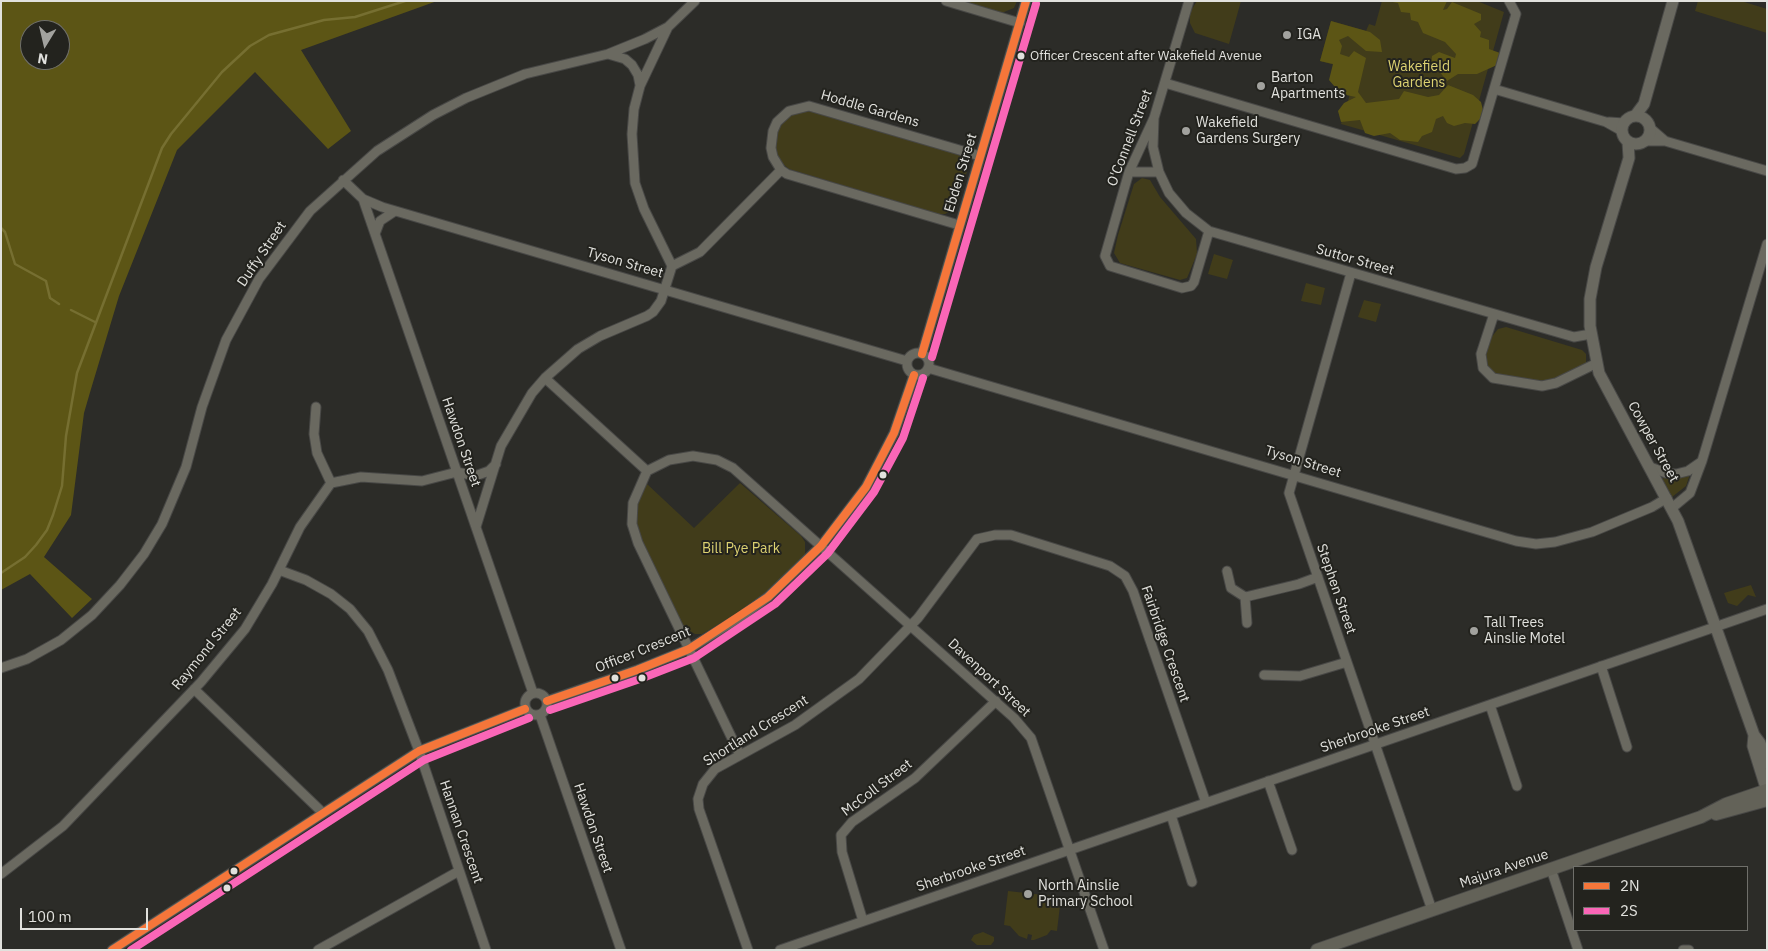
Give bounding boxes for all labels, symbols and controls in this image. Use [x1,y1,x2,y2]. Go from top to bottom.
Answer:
north arrow [20,20,70,70]
place label: IGA [1297,27,1321,43]
marker: IGA [1281,29,1293,41]
place label: Officer Crescent after Wakefield Avenue [1030,48,1262,64]
text: N [36,49,49,69]
marker: Officer Crescent after Wakefield Avenue [1016,51,1026,61]
park label: Wakefield Gardens [1388,59,1450,92]
place label: Barton Apartments [1271,70,1345,102]
marker: Barton Apartments [1255,80,1267,92]
street label: Hoddle Gardens [819,87,921,131]
street label: O'Connell Street [1104,87,1156,189]
place label: Wakefield Gardens Surgery [1196,115,1300,148]
marker: Wakefield Gardens Surgery [1180,125,1192,137]
street label: Ebden Street [941,131,981,215]
street label: Duffy Street [234,218,290,290]
street label: Suttor Street [1314,241,1396,279]
street label: Tyson Street [585,244,665,282]
street label: Hawdon Street [438,395,484,489]
street label: Cowper Street [1624,399,1682,485]
street label: Tyson Street [1263,442,1343,482]
unlabelled marker [878,470,888,480]
park label: Bill Pye Park [702,541,780,557]
street label: Stephen Street [1313,542,1359,636]
street label: Fairbridge Crescent [1137,583,1193,705]
street label: Raymond Street [169,604,245,694]
place label: Tall Trees Ainslie Motel [1484,615,1565,648]
street label: Officer Crescent [593,623,693,677]
marker: Tall Trees Ainslie Motel [1468,625,1480,637]
street label: Davenport Street [944,635,1034,721]
unlabelled marker [610,673,620,683]
unlabelled marker [637,673,647,683]
street label: Shortland Crescent [700,692,812,770]
street label: Sherbrooke Street [1318,703,1432,757]
street label: McColl Street [838,756,916,820]
street label: Hannan Crescent [436,778,486,886]
street label: Hawdon Street [570,781,616,875]
street label: Sherbrooke Street [914,842,1028,896]
street label: Majura Avenue [1457,846,1551,892]
unlabelled marker [229,866,239,876]
legend [1573,866,1748,931]
text: 2N [1620,876,1640,895]
place label: North Ainslie Primary School [1038,878,1133,910]
unlabelled marker [222,883,232,893]
marker: North Ainslie Primary School [1022,888,1034,900]
scale bar [22,898,150,930]
text: 2S [1620,901,1638,920]
text: 100 m [28,907,72,926]

